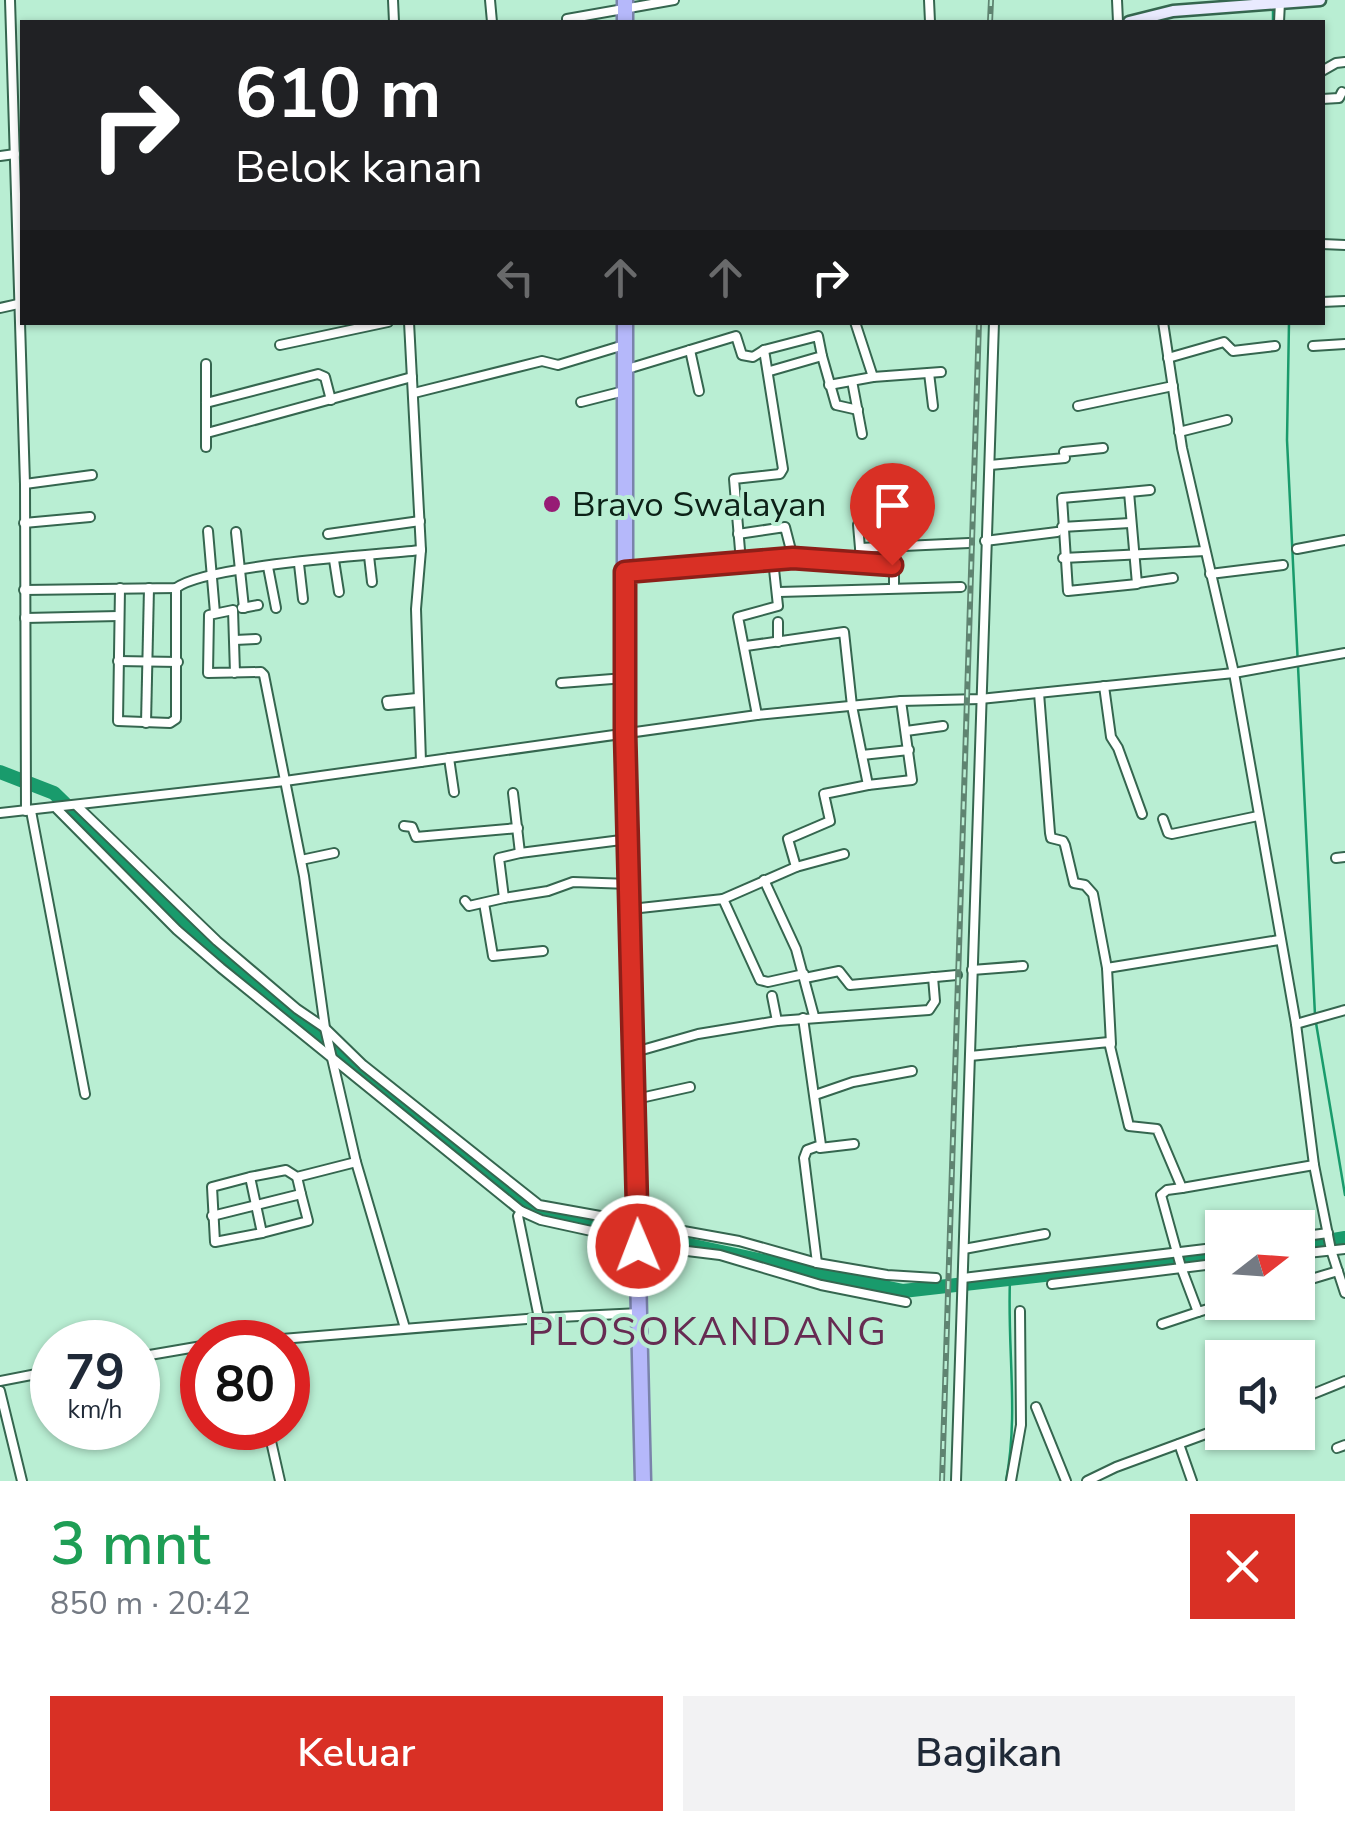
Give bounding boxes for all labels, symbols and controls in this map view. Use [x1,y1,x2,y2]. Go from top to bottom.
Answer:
text: 610 m [235,46,441,142]
icon: right [70,60,200,190]
text: Belok kanan [235,137,483,198]
icon: left [488,250,543,305]
icon: ahead [593,250,648,305]
icon: ahead [698,250,753,305]
icon: right [803,250,858,305]
pin [850,463,935,566]
icon: arrive [865,478,920,533]
place label: Bravo Swalayan [572,481,826,528]
marker: Bravo Swalayan [541,493,563,515]
position arrow [586,1194,690,1298]
north arrow [1205,1210,1315,1320]
map controls [1205,1210,1315,1450]
district label: PLOSOKANDANG [527,1305,889,1359]
speed limit sign: 80 [180,1320,310,1450]
text: 79 [65,1338,125,1407]
button: sound [1205,1340,1315,1450]
text: km/h [67,1393,123,1427]
text: 3 mnt [50,1503,210,1585]
button: close [1190,1514,1295,1619]
text: 850 m · 20:42 [50,1582,251,1625]
button: Keluar [50,1696,663,1811]
button: Bagikan [683,1696,1295,1811]

